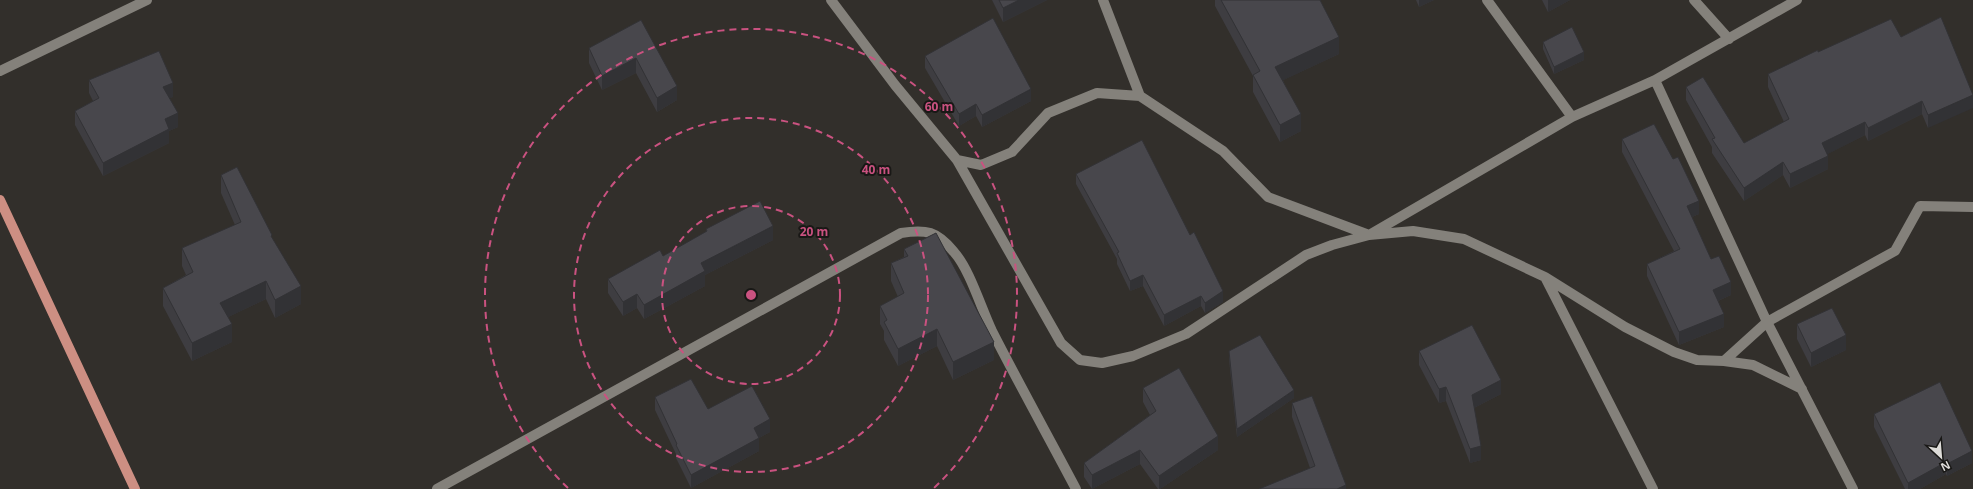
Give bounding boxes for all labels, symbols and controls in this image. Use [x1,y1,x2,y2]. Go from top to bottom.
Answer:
text: 60 m [925,98,953,115]
text: 40 m [862,161,890,178]
text: 20 m [800,223,828,240]
centre of rings [744,288,758,302]
north arrow [1921,437,1961,477]
text: N [1938,458,1953,475]

